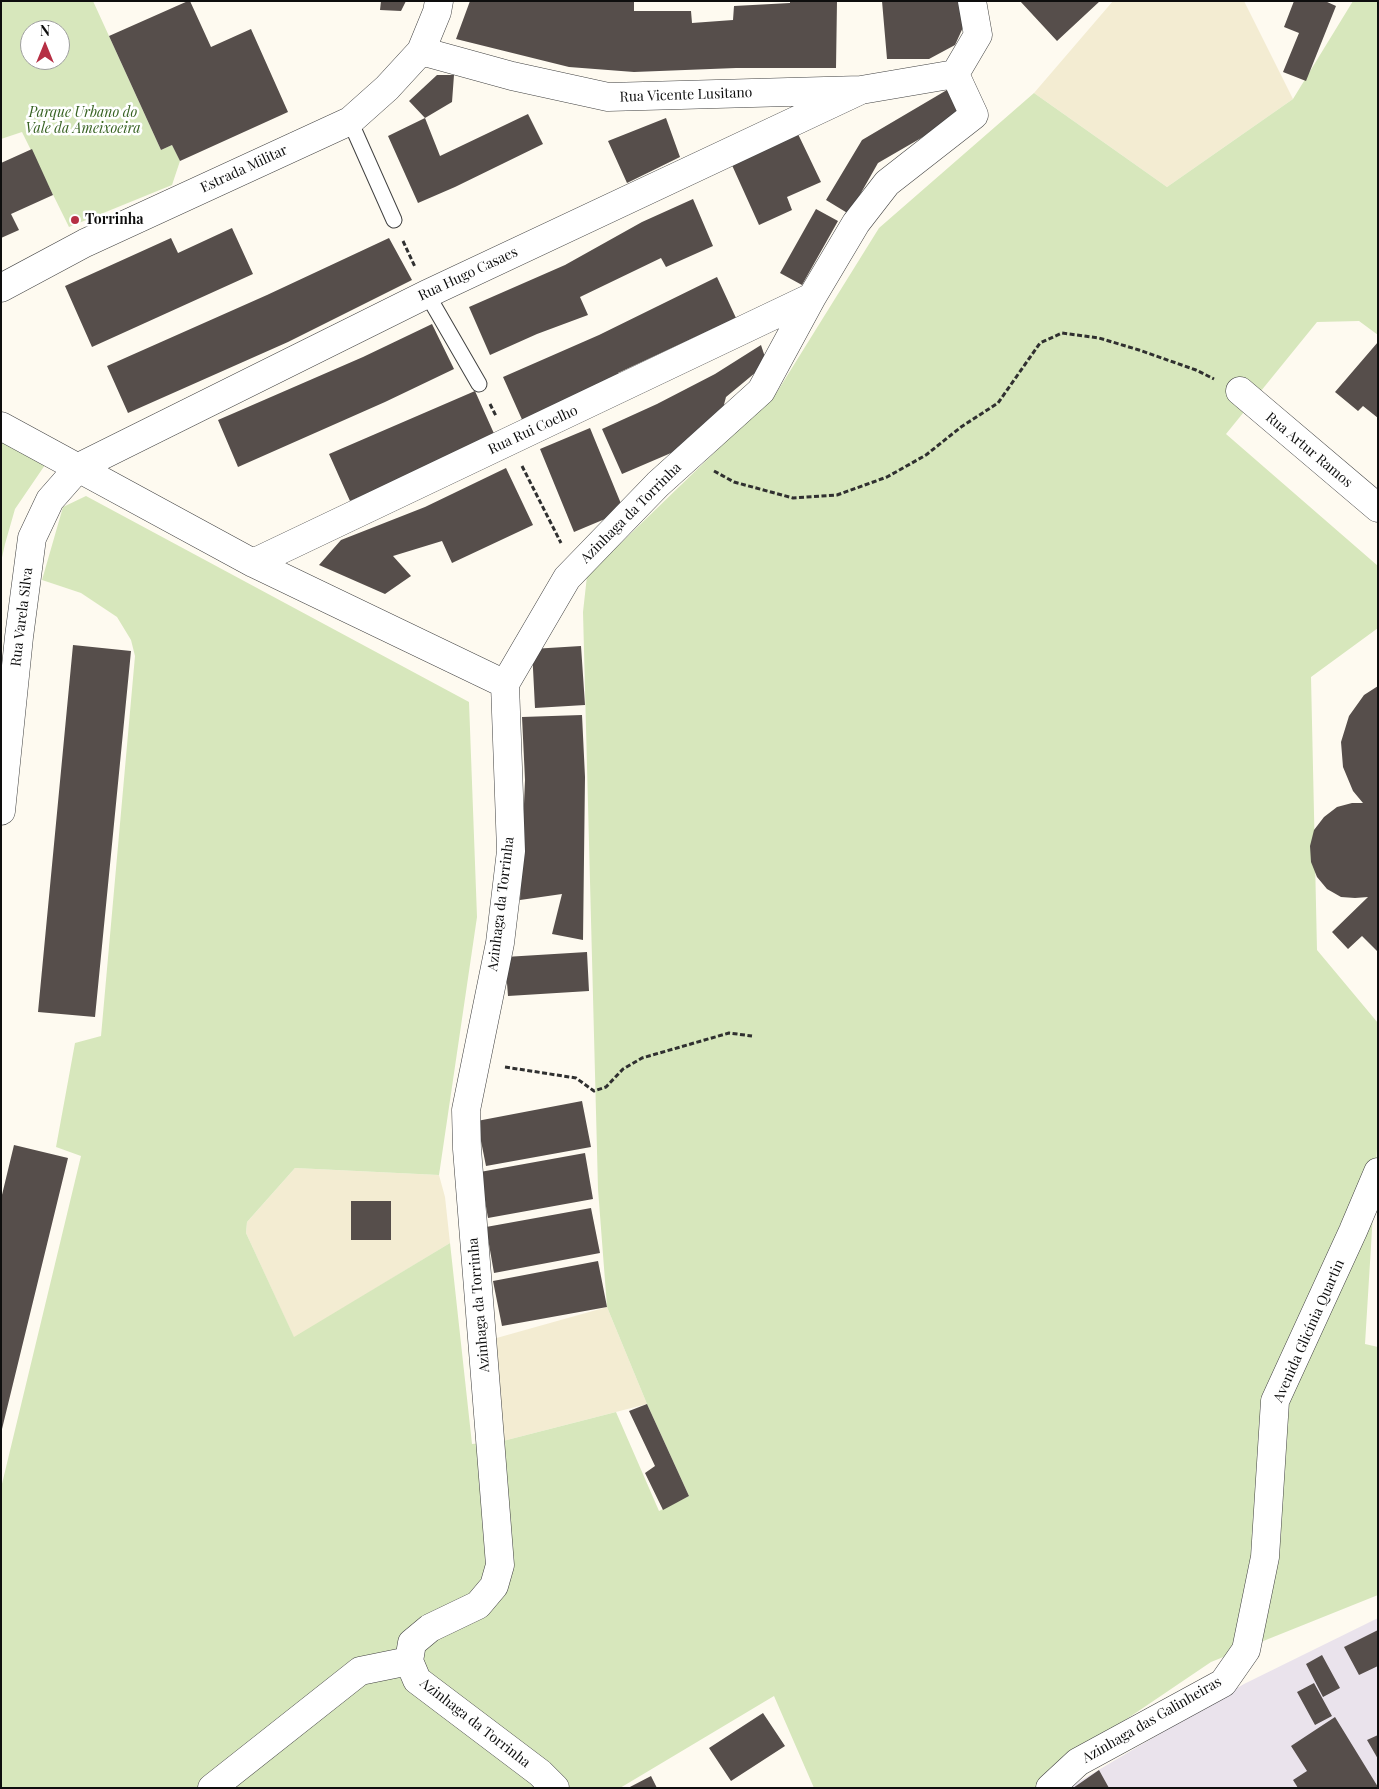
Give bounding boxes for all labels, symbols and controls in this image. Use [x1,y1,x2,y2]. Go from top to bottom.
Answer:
north arrow [20,20,70,70]
text: N [40,21,50,40]
street label: Rua Vicente Lusitano [619,84,753,106]
park label: Parque Urbano do Vale da Ameixoeira [25,105,141,138]
street label: Estrada Militar [198,142,290,196]
place label: Torrinha [85,212,144,228]
marker: Torrinha [69,214,81,226]
street label: Rua Hugo Casaes [416,244,520,304]
street label: Rua Rui Coelho [486,402,580,458]
street label: Rua Artur Ramos [1262,409,1356,491]
street label: Azinhaga da Torrinha [577,459,685,567]
street label: Rua Varela Silva [8,567,36,667]
street label: Azinhaga da Torrinha [484,836,518,972]
street label: Azinhaga da Torrinha [465,1237,493,1373]
street label: Avenida Glicínia Quartin [1270,1257,1348,1405]
street label: Azinhaga das Galinheiras [1079,1673,1225,1767]
street label: Azinhaga da Torrinha [417,1675,533,1771]

